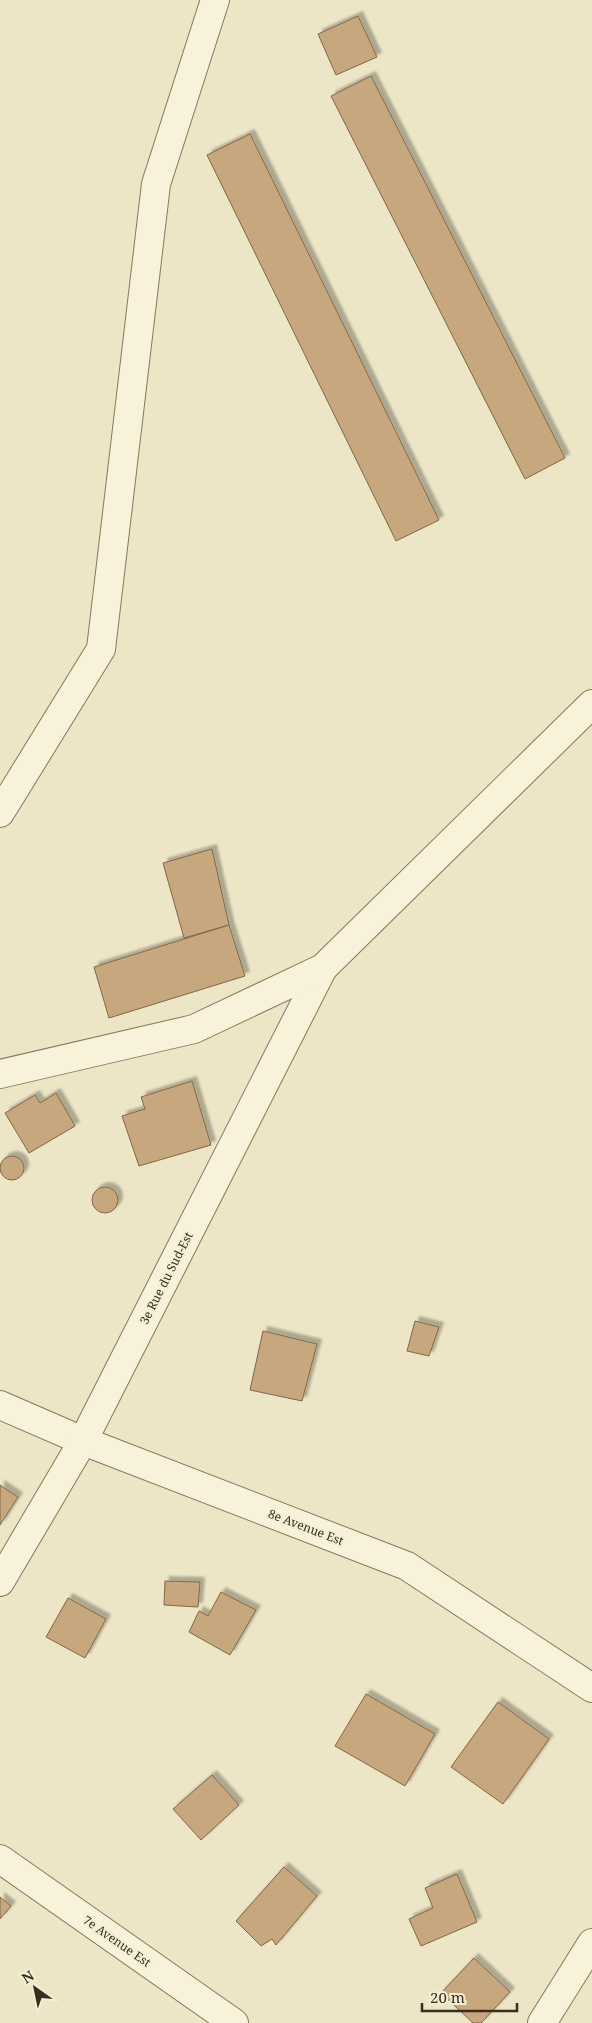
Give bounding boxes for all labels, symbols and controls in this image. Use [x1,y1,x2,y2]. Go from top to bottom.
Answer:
street label: 3e Rue du Sud-Est [135,1229,197,1327]
street label: 8e Avenue Est [266,1505,346,1549]
street label: 7e Avenue Est [80,1911,154,1971]
north arrow [10,1963,60,2013]
text: N [18,1966,37,1988]
scale bar [422,1980,517,2012]
text: 20 m [430,1987,465,2007]

